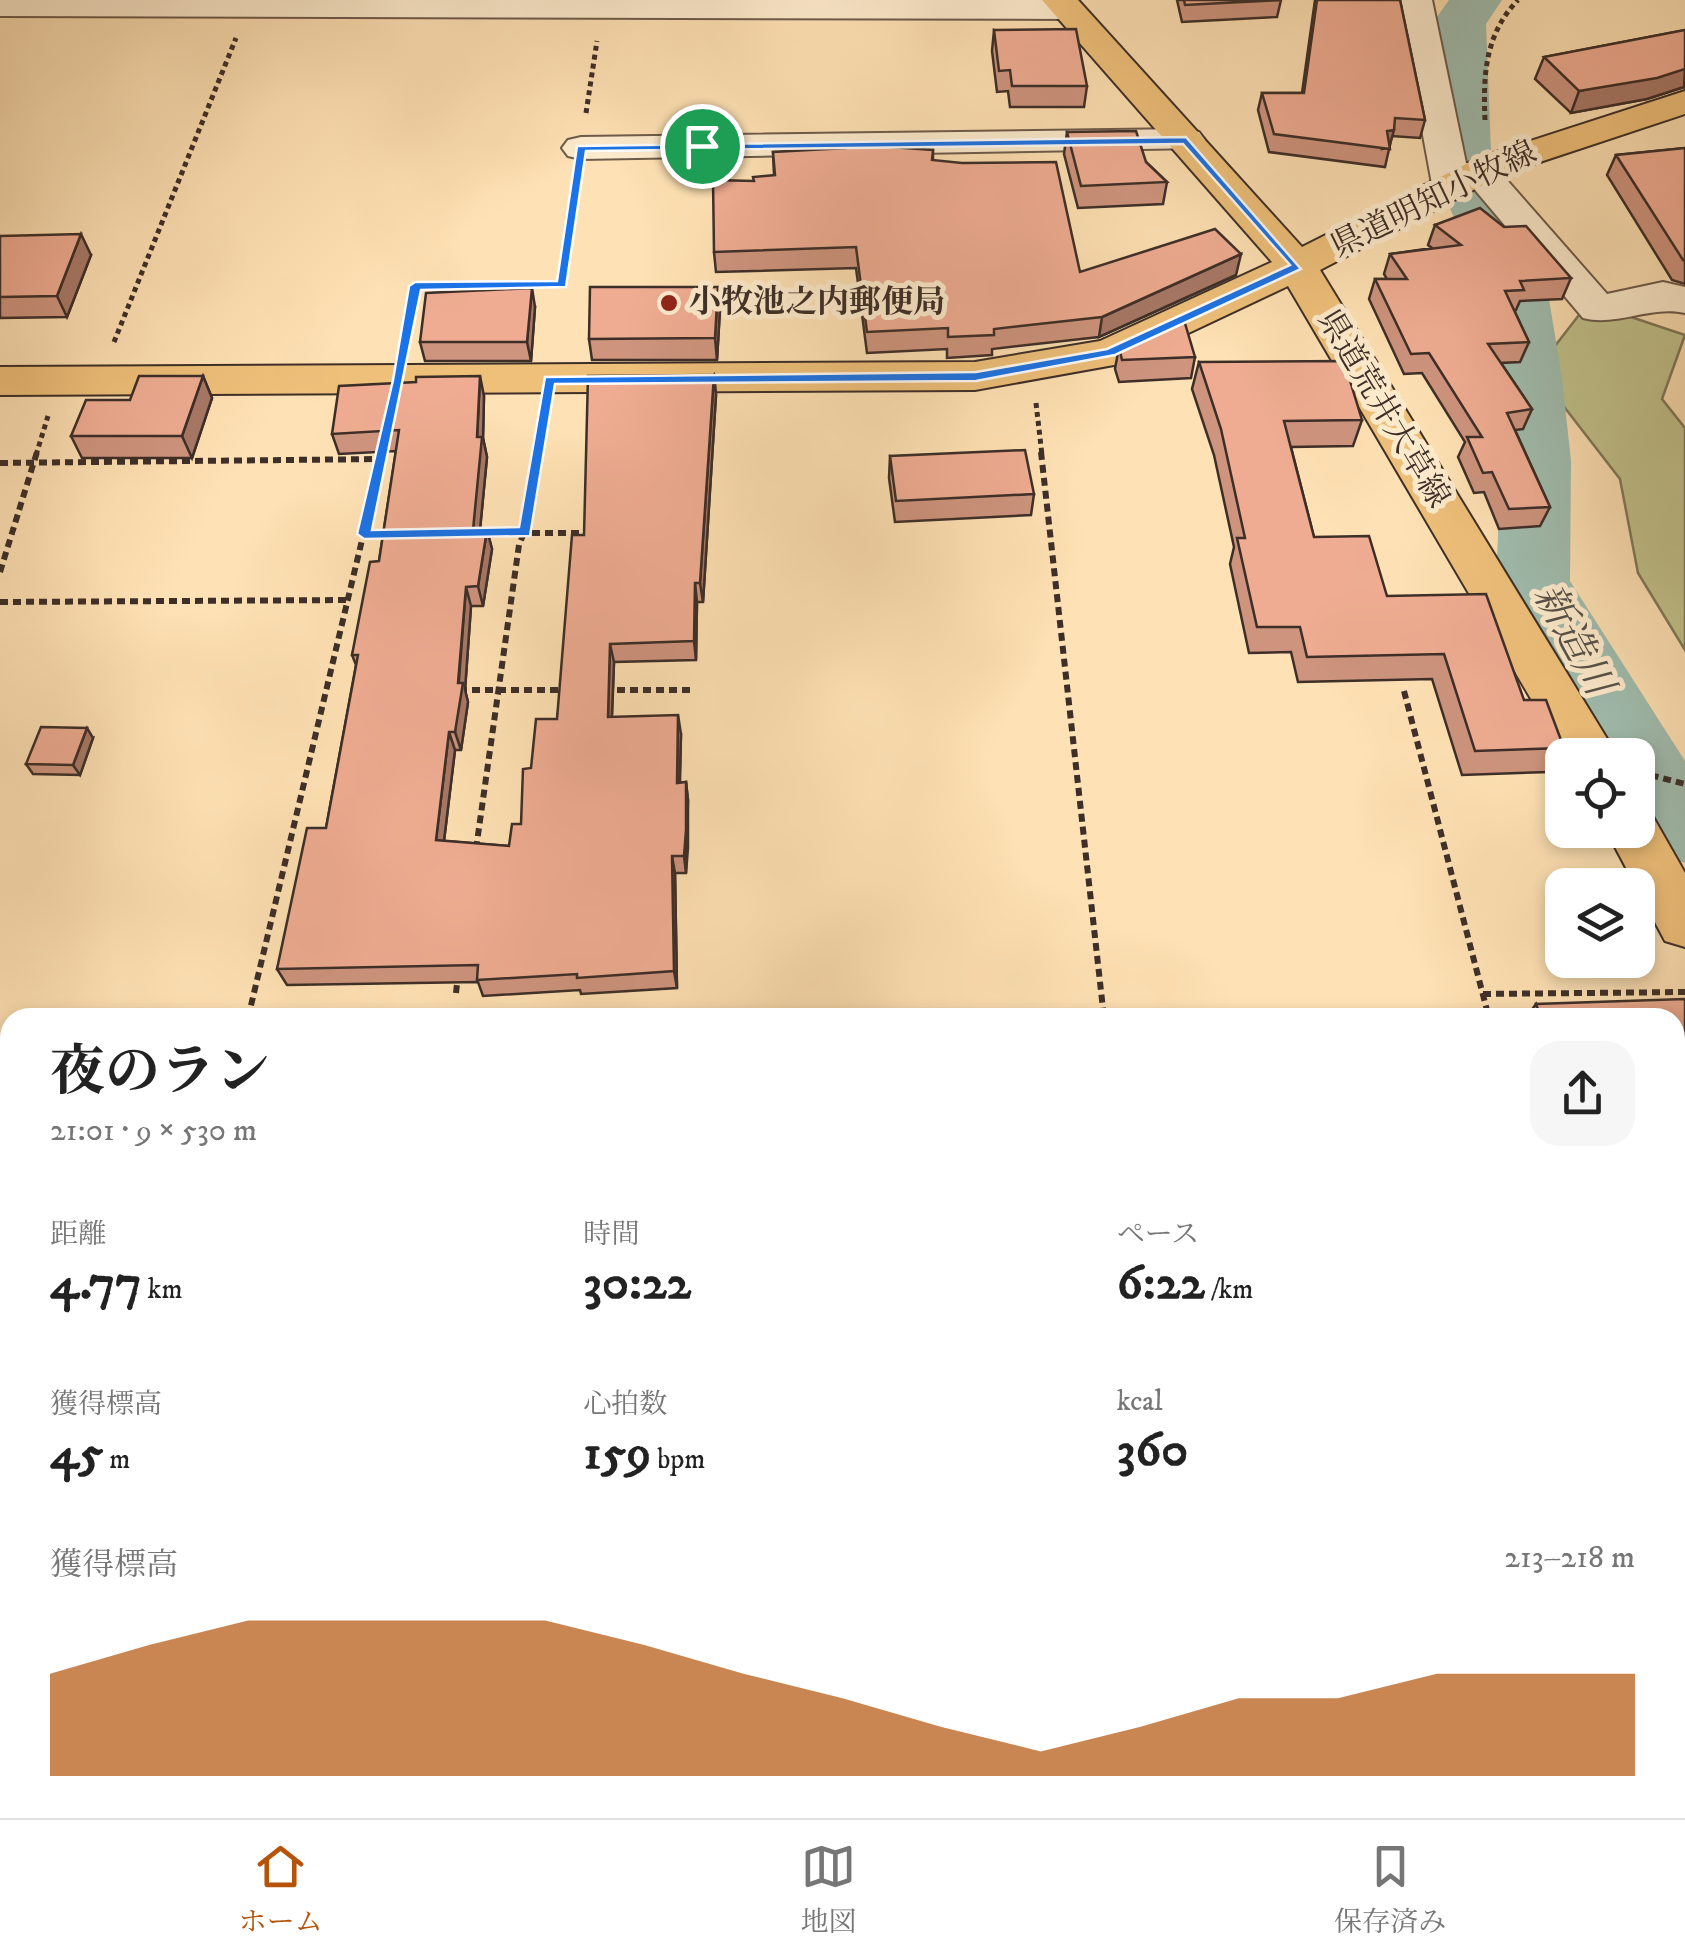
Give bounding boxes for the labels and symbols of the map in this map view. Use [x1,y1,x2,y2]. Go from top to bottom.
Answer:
pin [660,104,745,189]
street label: 県道明知小牧線 [1325,133,1543,267]
place label: 小牧池之内郵便局 [689,283,945,323]
marker: 小牧池之内郵便局 [658,292,680,314]
street label: 県道荒井大草線 [1308,303,1458,515]
water label: 新造川 [1521,575,1625,708]

